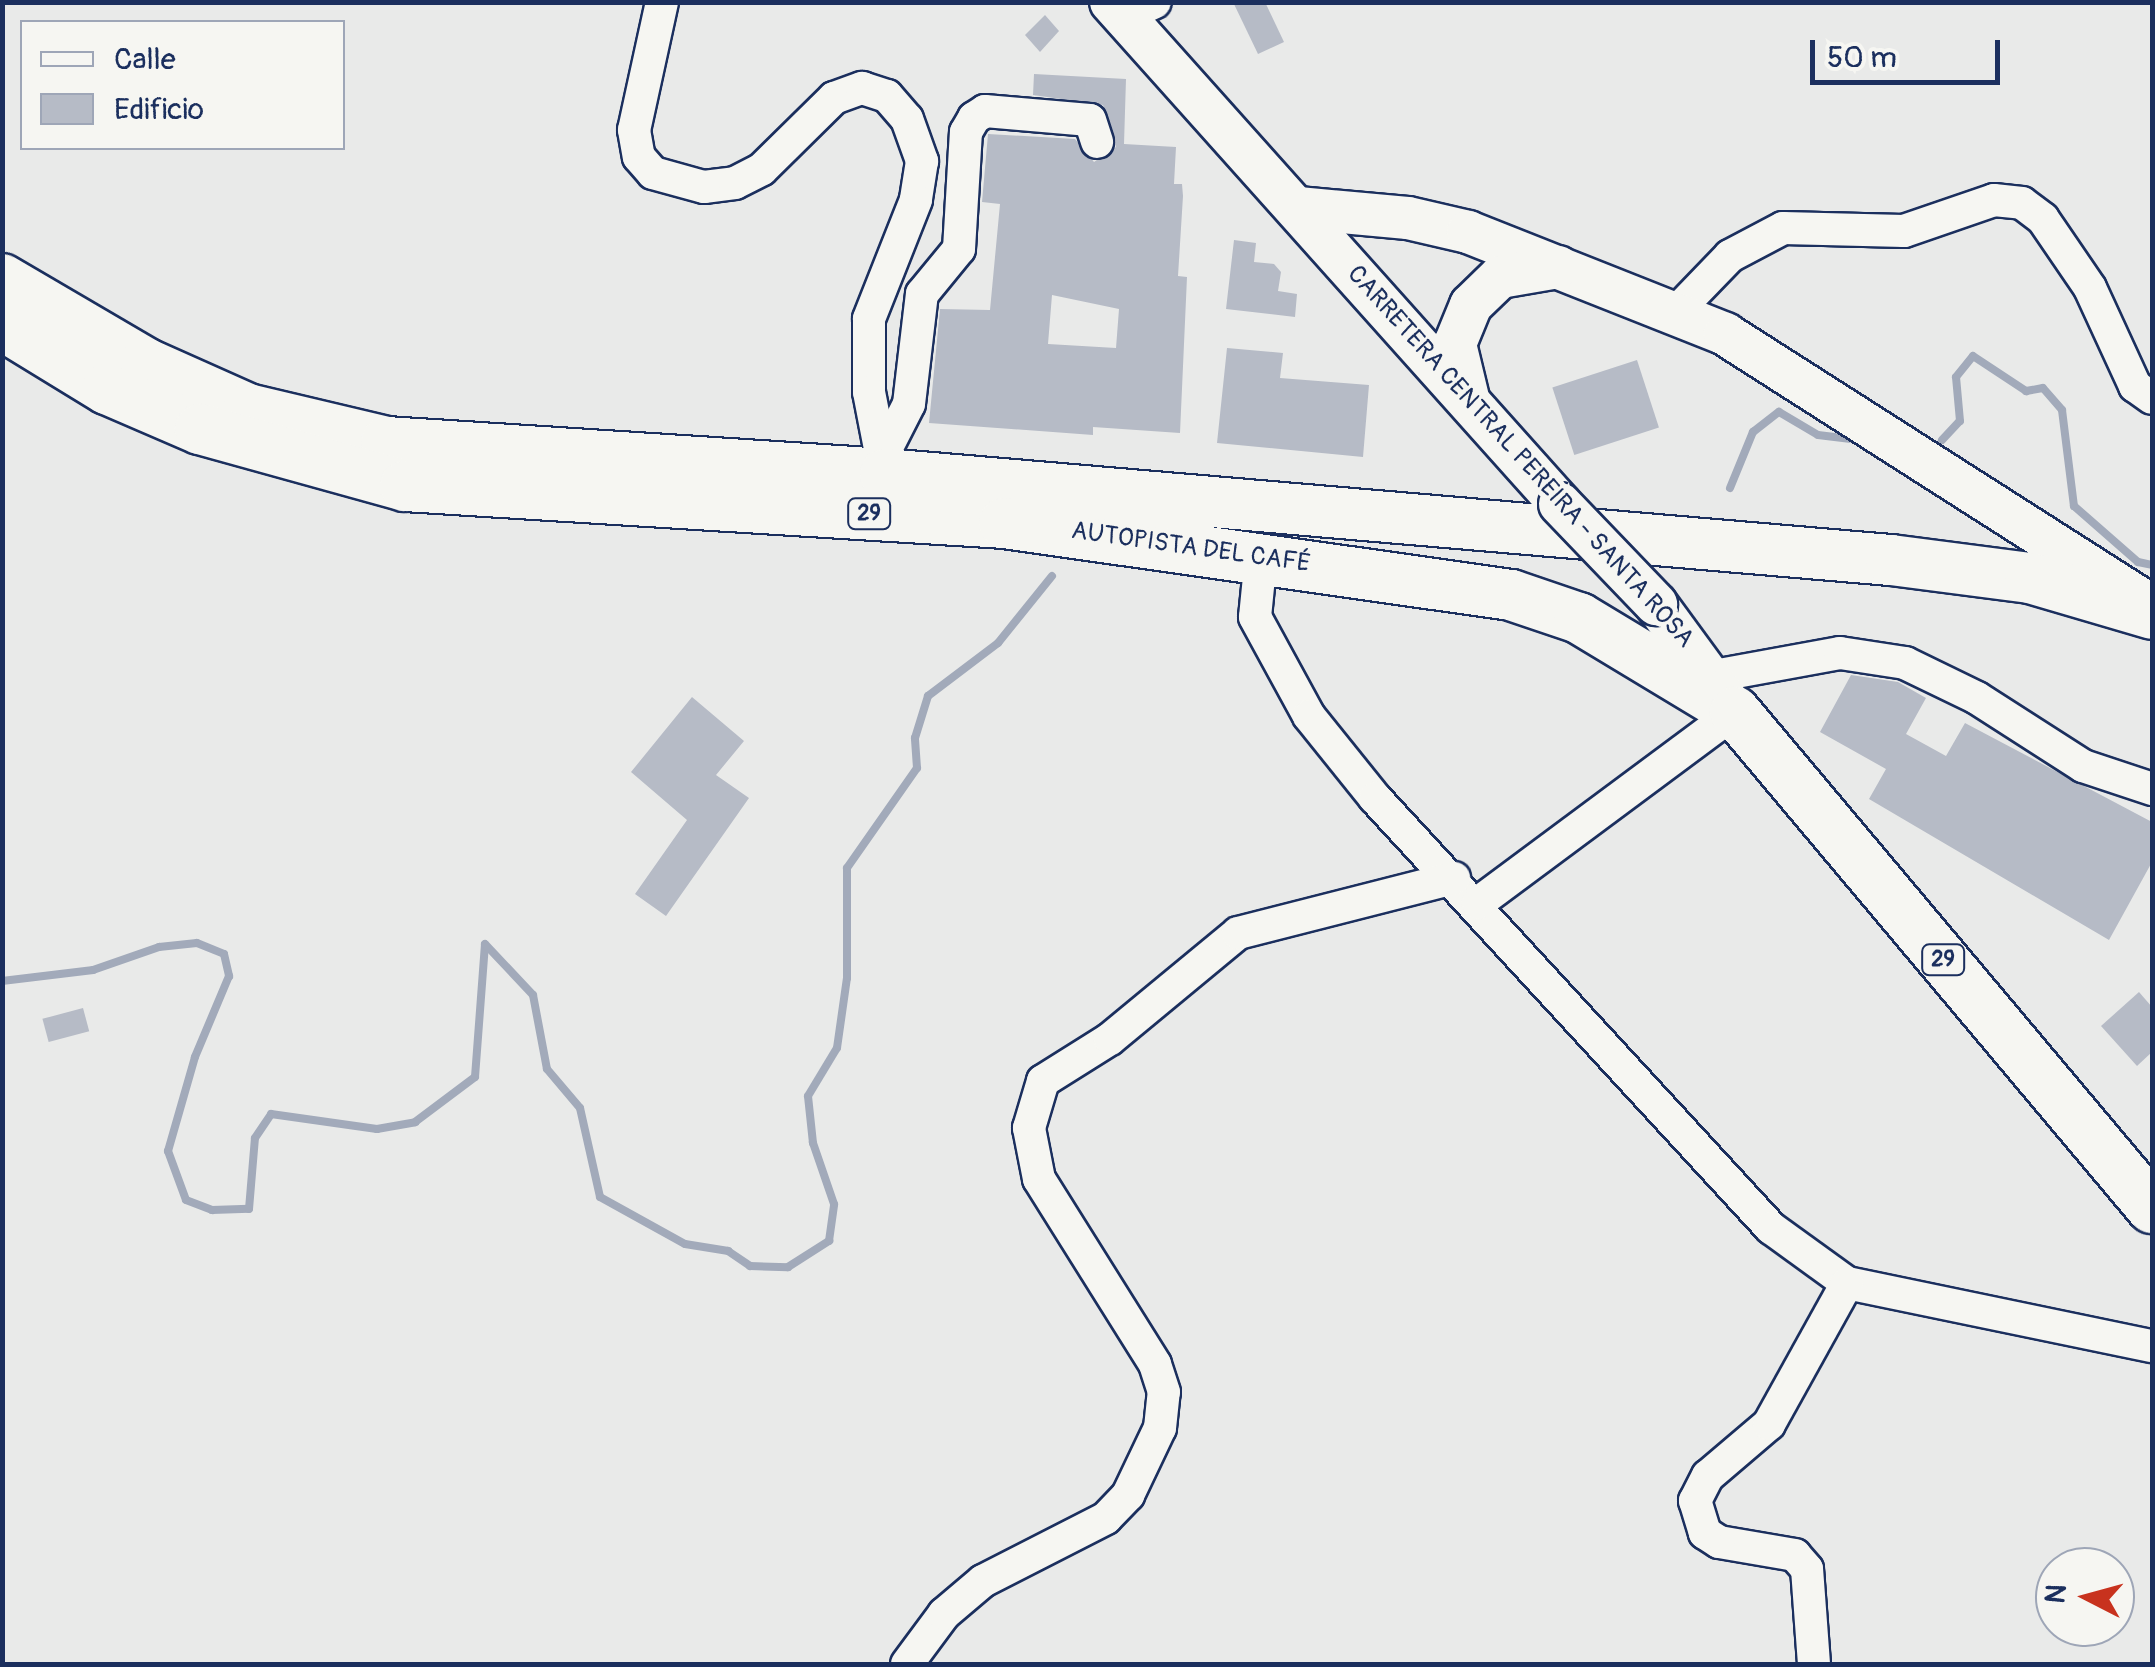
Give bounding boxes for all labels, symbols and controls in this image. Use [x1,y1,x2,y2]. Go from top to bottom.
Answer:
legend [20,20,345,150]
scale bar [1815,20,2005,82]
text: 50 m [1827,39,1897,76]
text: Calle [114,41,176,78]
text: Edificio [114,91,204,128]
street label: CARRETERA CENTRAL PEREIRA - SANTA ROSA [1340,260,1700,654]
road number: 29 [846,497,892,531]
street label: AUTOPISTA DEL CAFÉ [1069,516,1313,580]
road number: 29 [1920,943,1966,977]
north arrow [2035,1547,2135,1647]
text: N [2038,1583,2075,1605]

